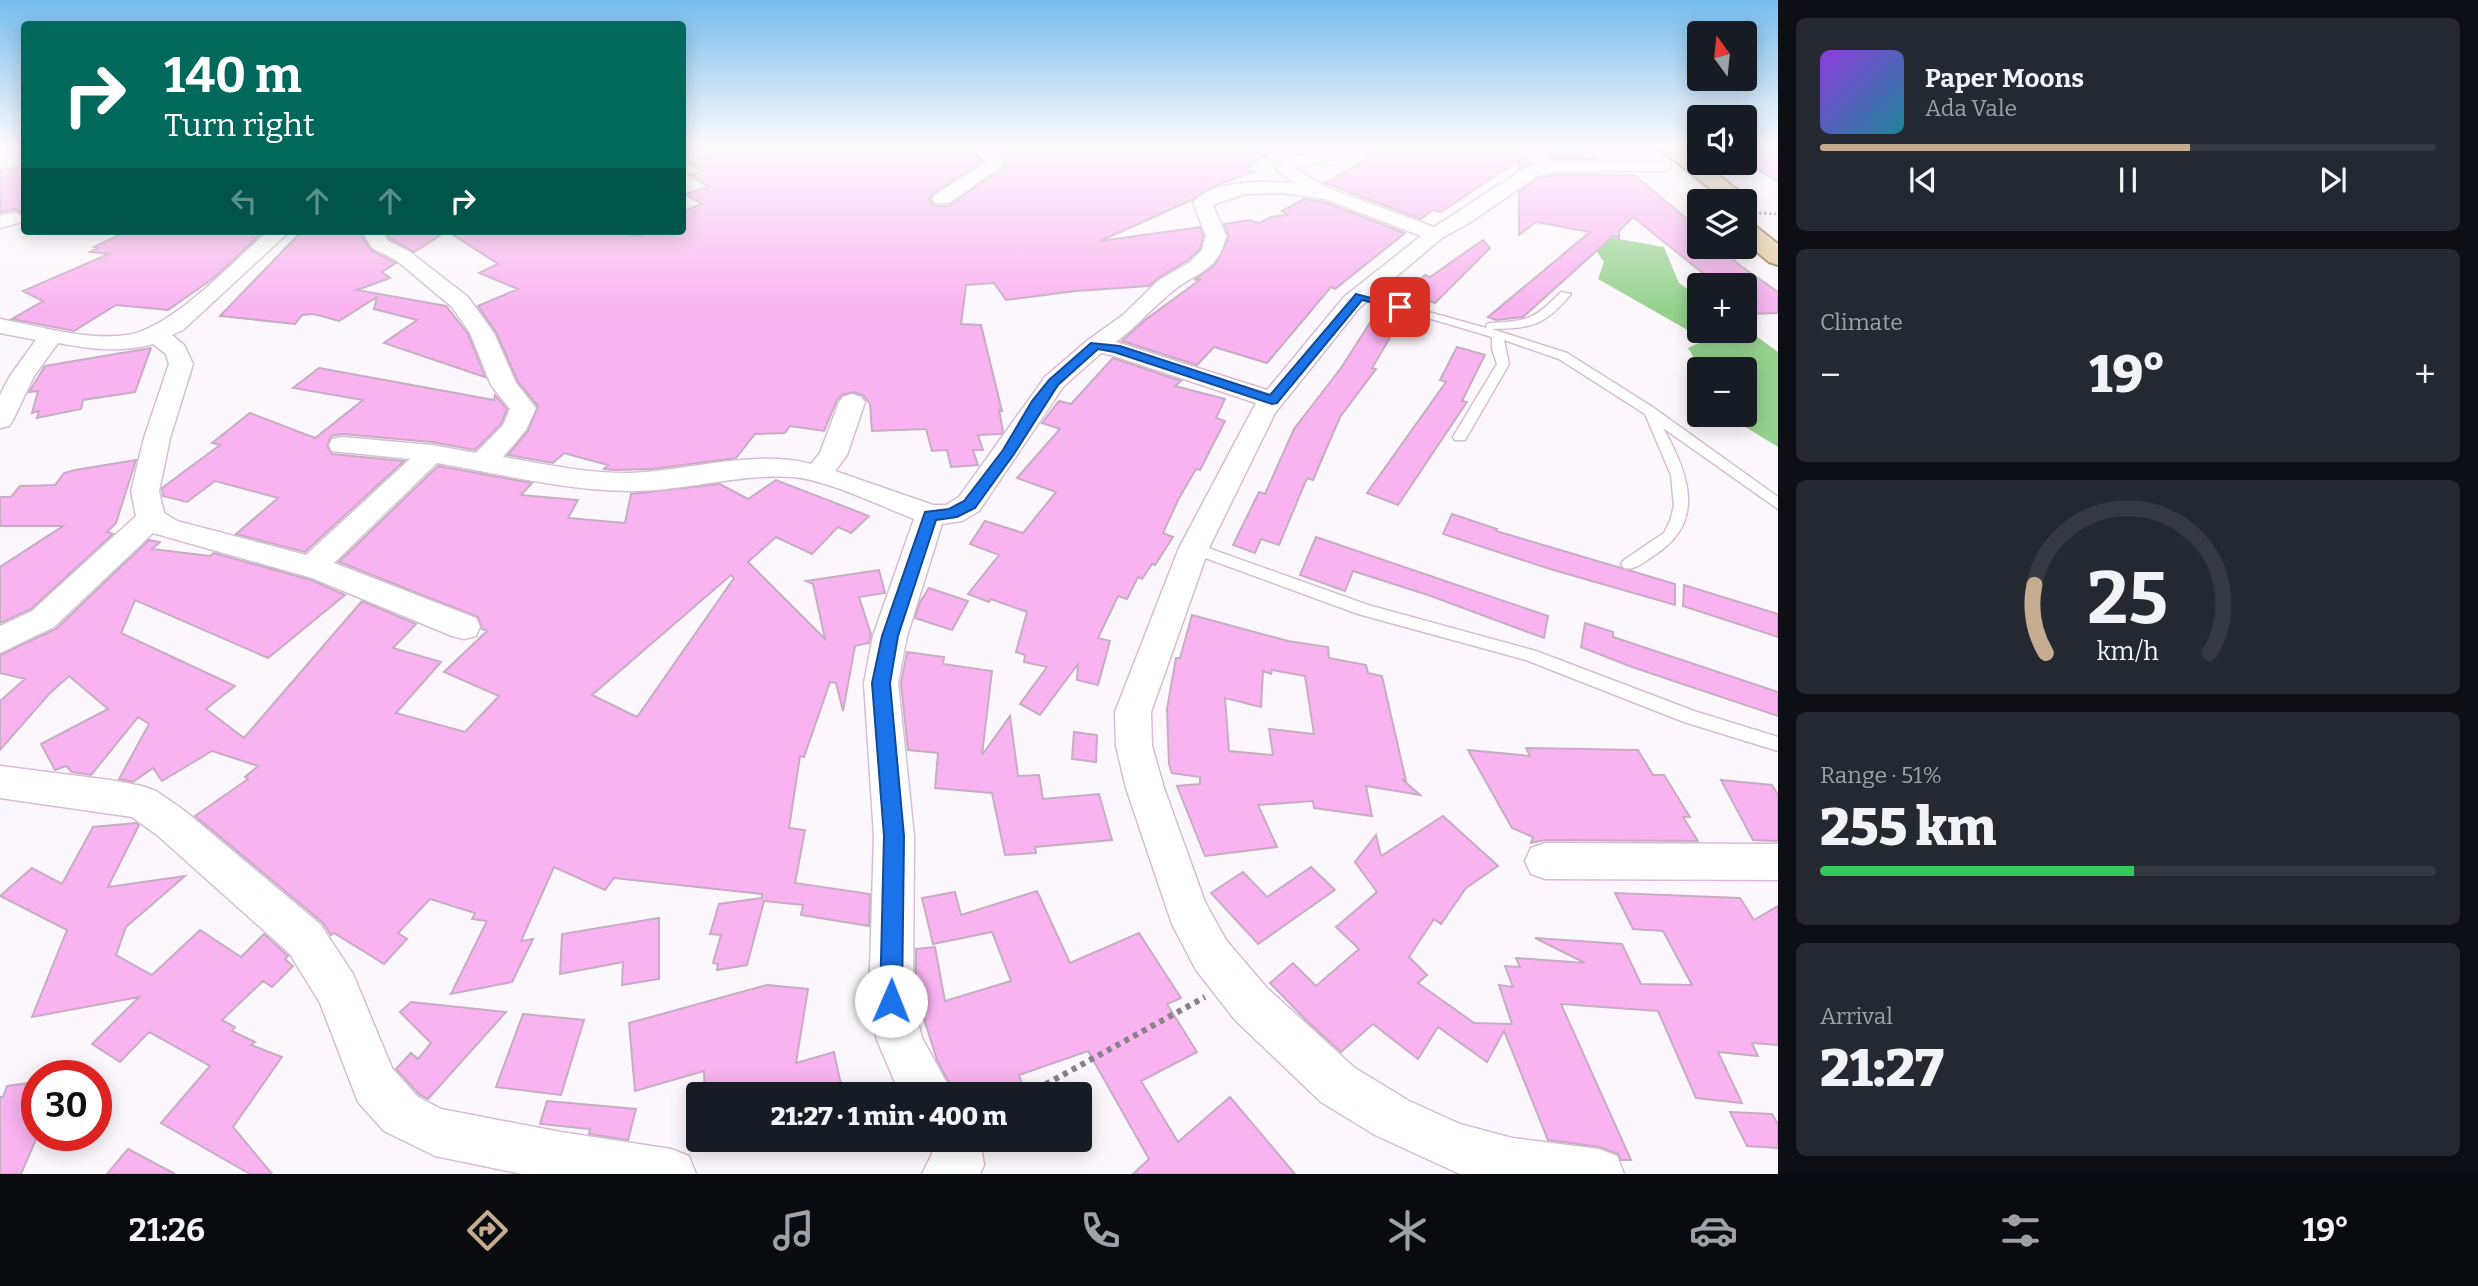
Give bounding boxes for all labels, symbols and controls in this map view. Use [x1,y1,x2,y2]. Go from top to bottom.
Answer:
north arrow [1687,21,1757,91]
map controls [1687,21,1757,427]
text: 140 m [164,46,302,105]
icon: right [49,49,140,140]
text: Paper Moons [1925,63,2084,94]
text: Ada Vale [1925,94,2017,122]
button: sound [1687,105,1757,175]
text: Turn right [164,106,315,144]
icon: previous [1904,161,1942,199]
icon: pause [2109,161,2147,199]
icon: next [2314,161,2352,199]
icon: left [225,182,263,220]
icon: ahead [298,182,336,220]
icon: ahead [371,182,409,220]
icon: right [444,182,482,220]
button: layers [1687,189,1757,259]
button: + [1687,273,1757,343]
pin [1370,277,1430,337]
icon: arrive [1381,288,1419,326]
text: Climate [1820,308,1903,336]
text: 19° [2089,343,2166,406]
text: − [1820,352,1841,398]
text: + [2414,352,2436,398]
button: − [1687,357,1757,427]
text: 25 [2088,555,2168,642]
text: km/h [2097,637,2159,667]
text: Range · 51% [1820,761,1942,789]
text: 255 km [1820,796,1997,859]
position arrow [854,964,928,1038]
text: Arrival [1820,1002,1893,1030]
text: 21:27 [1820,1037,1944,1100]
speed limit sign: 30 [21,1060,112,1151]
text: 21:27 · 1 min · 400 m [771,1101,1007,1132]
icon: directions [463,1206,512,1255]
icon: music [769,1206,818,1255]
icon: phone [1076,1206,1125,1255]
icon: climate [1383,1206,1432,1255]
icon: car [1689,1206,1738,1255]
icon: filters [1996,1206,2045,1255]
text: 21:26 [129,1211,205,1249]
text: 19° [2303,1211,2349,1249]

